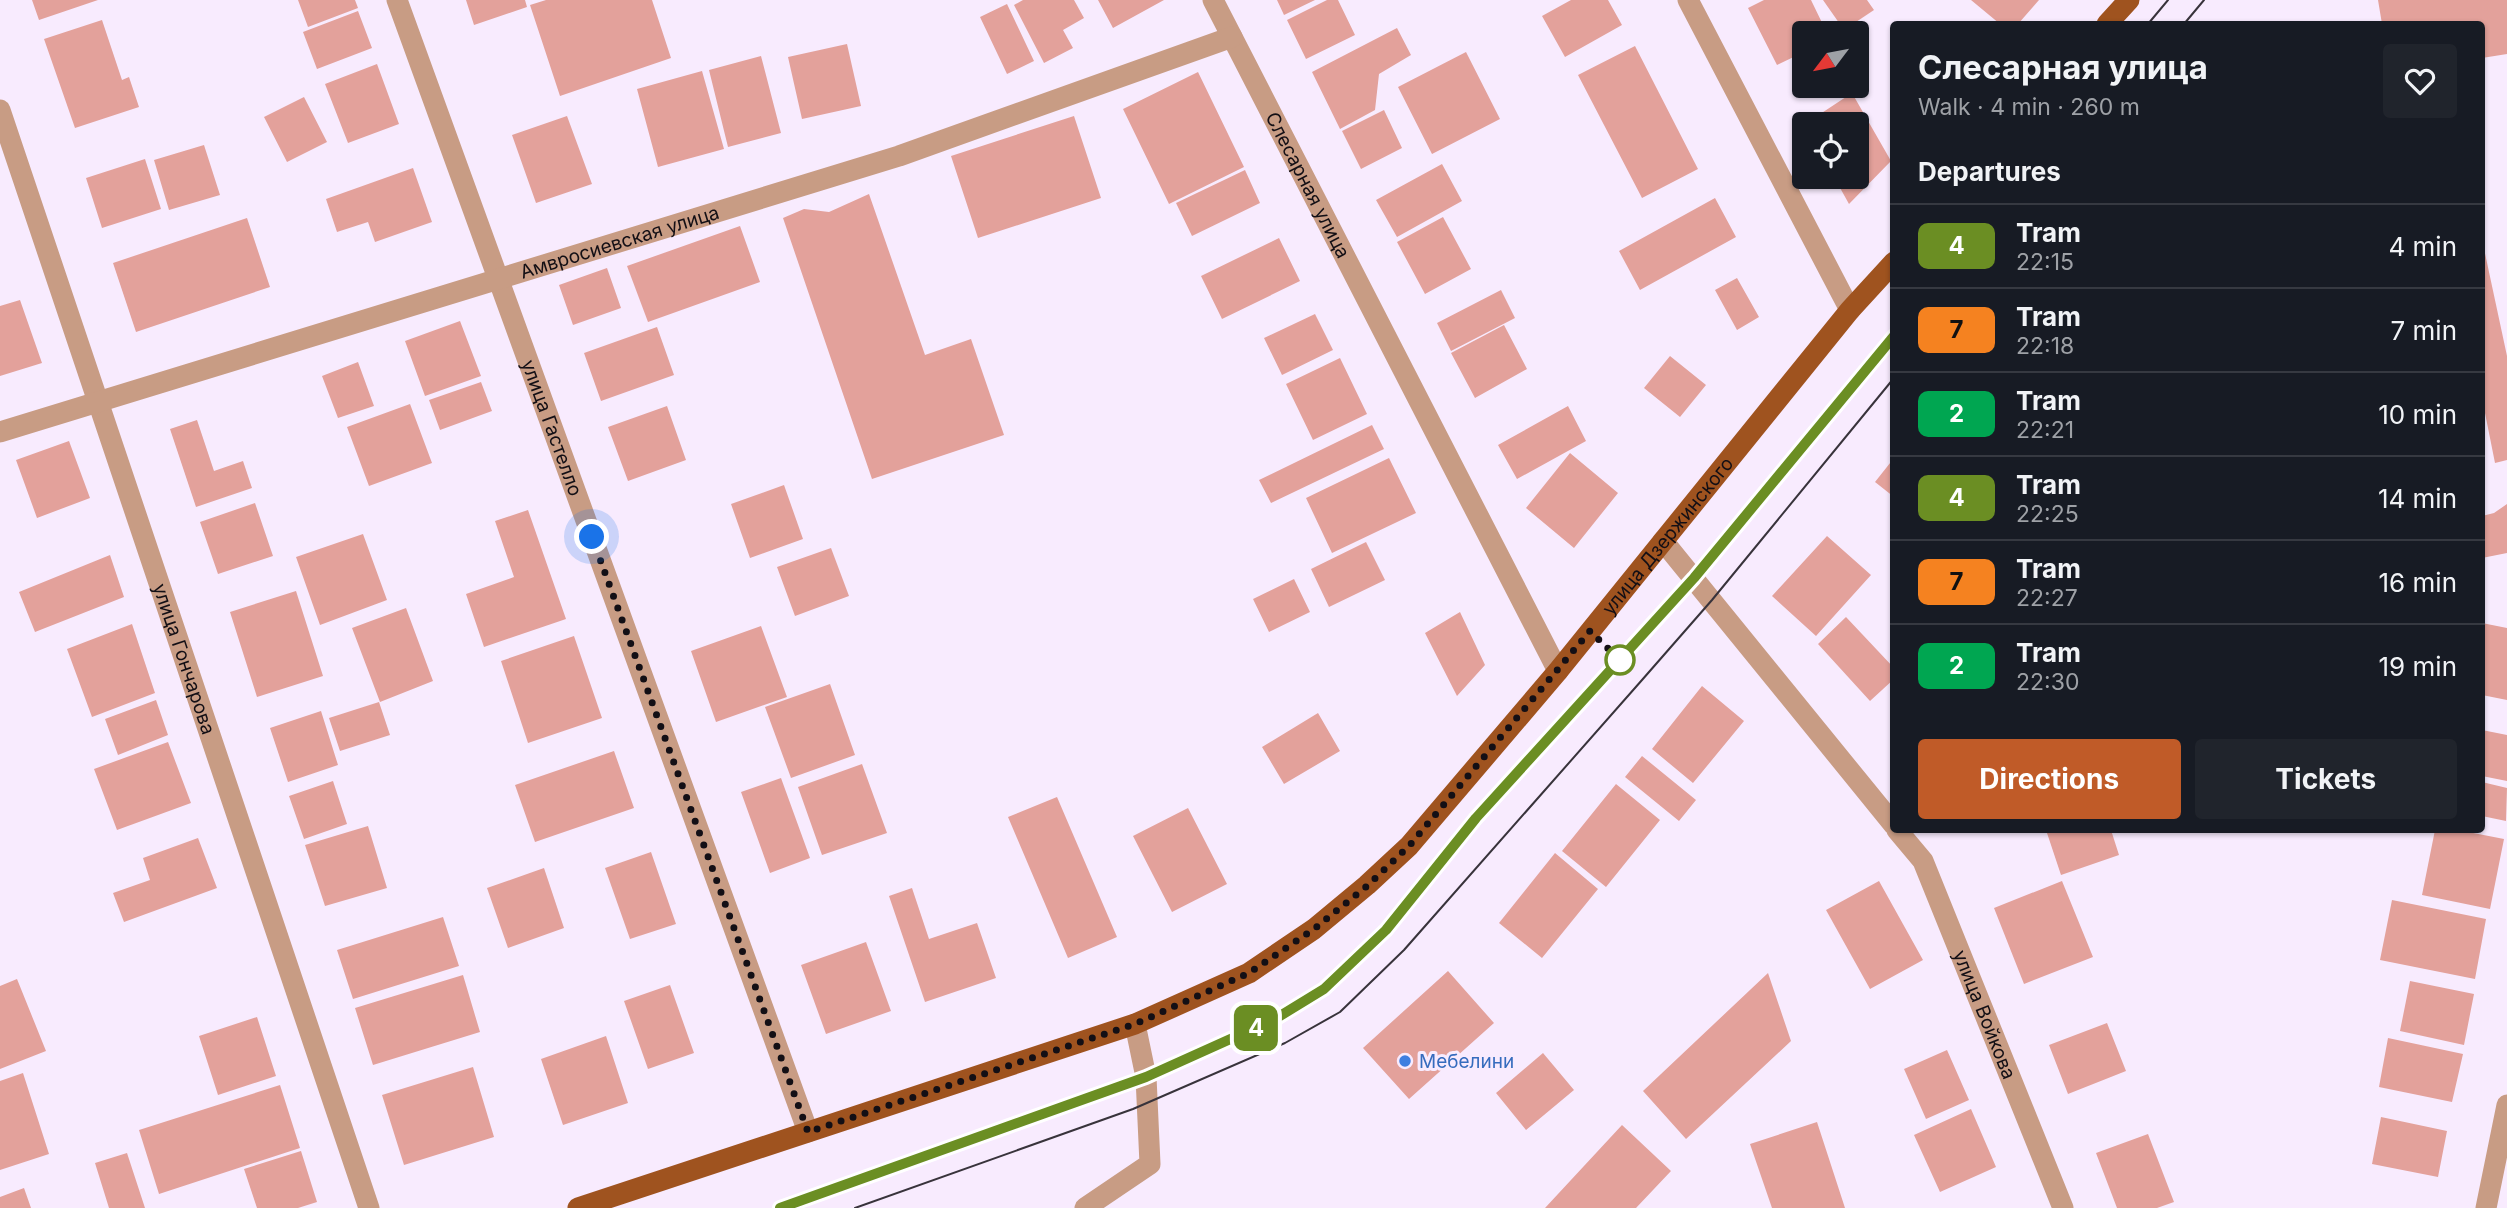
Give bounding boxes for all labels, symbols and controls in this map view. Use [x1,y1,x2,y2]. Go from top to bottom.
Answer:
north arrow [1792,21,1869,98]
map controls [1792,21,1869,189]
button: heart [2383,44,2457,118]
text: Слесарная улица [1918,47,2208,87]
text: Walk · 4 min · 260 m [1918,93,2140,121]
street label: Слесарная улица [1261,108,1355,262]
button: locate [1792,112,1869,189]
text: Departures [1918,156,2061,187]
street label: Амвросиевская улица [517,200,722,283]
text: Tram [2016,217,2081,248]
text: 4 [1948,231,1965,260]
text: 4 min [2388,231,2457,262]
text: 22:15 [2016,248,2074,276]
text: Tram [2016,301,2081,332]
text: 7 [1950,315,1963,344]
text: 7 min [2391,315,2457,346]
text: 22:18 [2016,332,2074,360]
street label: улица Гастелло [517,356,588,499]
text: Tram [2016,385,2081,416]
text: 2 [1949,399,1964,428]
text: 10 min [2378,399,2457,430]
text: 22:21 [2016,416,2074,444]
street label: улица Дзержинского [1597,452,1738,619]
text: Tram [2016,469,2081,500]
text: 4 [1948,483,1965,512]
text: 14 min [2378,483,2457,514]
text: 22:25 [2016,500,2079,528]
your location [574,519,609,554]
text: Tram [2016,553,2081,584]
text: 7 [1950,567,1963,596]
text: 16 min [2379,567,2457,598]
street label: улица Гончарова [148,580,220,737]
text: 22:27 [2016,584,2078,612]
text: Tram [2016,637,2081,668]
unlabelled marker [1605,645,1635,675]
text: 2 [1949,651,1964,680]
text: 19 min [2379,651,2457,682]
text: 22:30 [2016,668,2079,696]
button: Directions [1918,739,2181,819]
button: Tickets [2195,739,2457,819]
street label: улица Войкова [1949,947,2021,1082]
line badge: 4 [1233,1005,1279,1051]
text: 4 [1248,1013,1264,1042]
place label: Мебелини [1419,1050,1514,1073]
marker: Мебелини [1397,1053,1413,1069]

